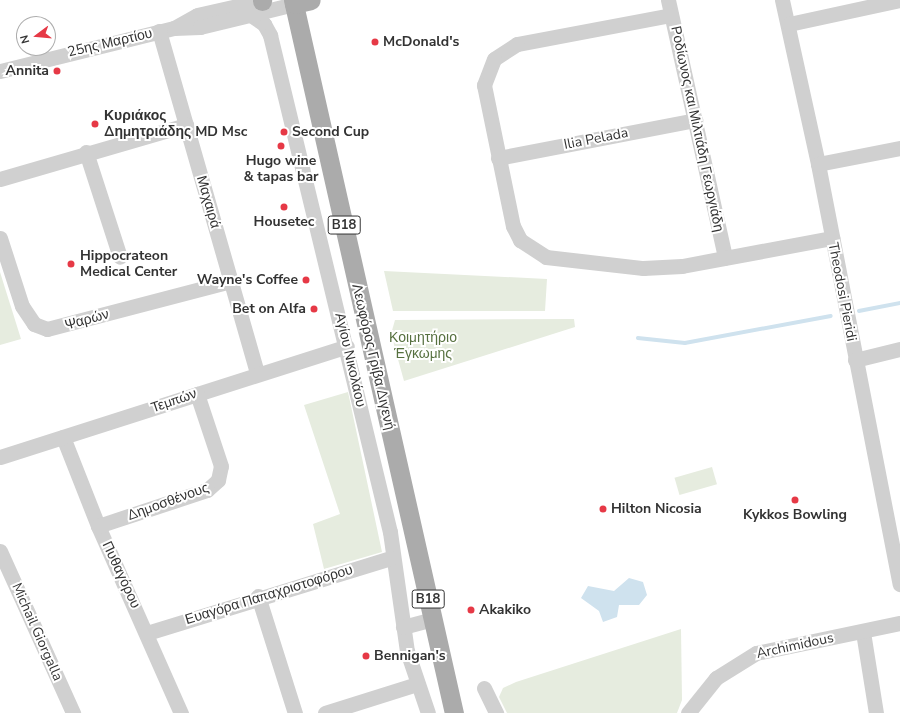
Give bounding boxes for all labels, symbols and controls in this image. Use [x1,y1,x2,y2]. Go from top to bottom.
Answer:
north arrow [16,16,56,56]
street label: 25ης Μαρτίου [66,25,154,61]
street label: Ροδίωνος και Μιλτιάδη Γεωργιάδη [667,25,727,233]
text: N [17,33,33,45]
place label: McDonald's [383,34,459,50]
marker: McDonald's [370,37,380,47]
place label: Annita [6,63,49,79]
marker: Annita [52,66,62,76]
place label: Κυριάκος Δημητριάδης MD Msc [104,108,247,140]
marker: Κυριάκος Δημητριάδης MD Msc [89,118,101,130]
place label: Second Cup [292,124,369,140]
street label: Ilia Pelada [562,125,630,153]
marker: Second Cup [279,127,289,137]
marker: Hugo wine & tapas bar [276,141,286,151]
place label: Hugo wine & tapas bar [243,153,319,186]
street label: Μαχαιρά [192,174,224,230]
marker: Housetec [279,202,289,212]
place label: Housetec [254,214,314,230]
road number: B18 [327,214,361,236]
street label: Theodosi Pieridi [824,241,860,343]
place label: Hippocrateon Medical Center [80,248,177,280]
marker: Hippocrateon Medical Center [65,258,77,270]
place label: Wayne's Coffee [197,272,298,288]
marker: Wayne's Coffee [301,275,311,285]
street label: Λεωφόρος Γρίβα Διγενή [348,282,398,432]
place label: Bet on Alfa [232,301,306,317]
marker: Bet on Alfa [309,304,319,314]
street label: Ψαρών [63,306,111,334]
street label: Αγίου Νικολάου [331,311,369,409]
park label: Κοιμητήριο Έγκωμης [389,330,457,362]
street label: Τεμπών [149,385,199,417]
street label: Δημοσθένους [125,479,211,525]
marker: Kykkos Bowling [790,495,800,505]
place label: Hilton Nicosia [611,501,702,517]
marker: Hilton Nicosia [598,504,608,514]
place label: Kykkos Bowling [743,507,847,523]
street label: Πυθαγόρου [98,539,144,611]
street label: Ευαγόρα Παπαχριστοφόρου [183,561,355,629]
street label: Michail Giorgalla [8,580,66,684]
road number: B18 [411,588,445,610]
place label: Akakiko [479,602,531,618]
marker: Akakiko [466,605,476,615]
street label: Archimidous [755,630,835,662]
place label: Bennigan's [374,648,446,664]
marker: Bennigan's [361,651,371,661]

